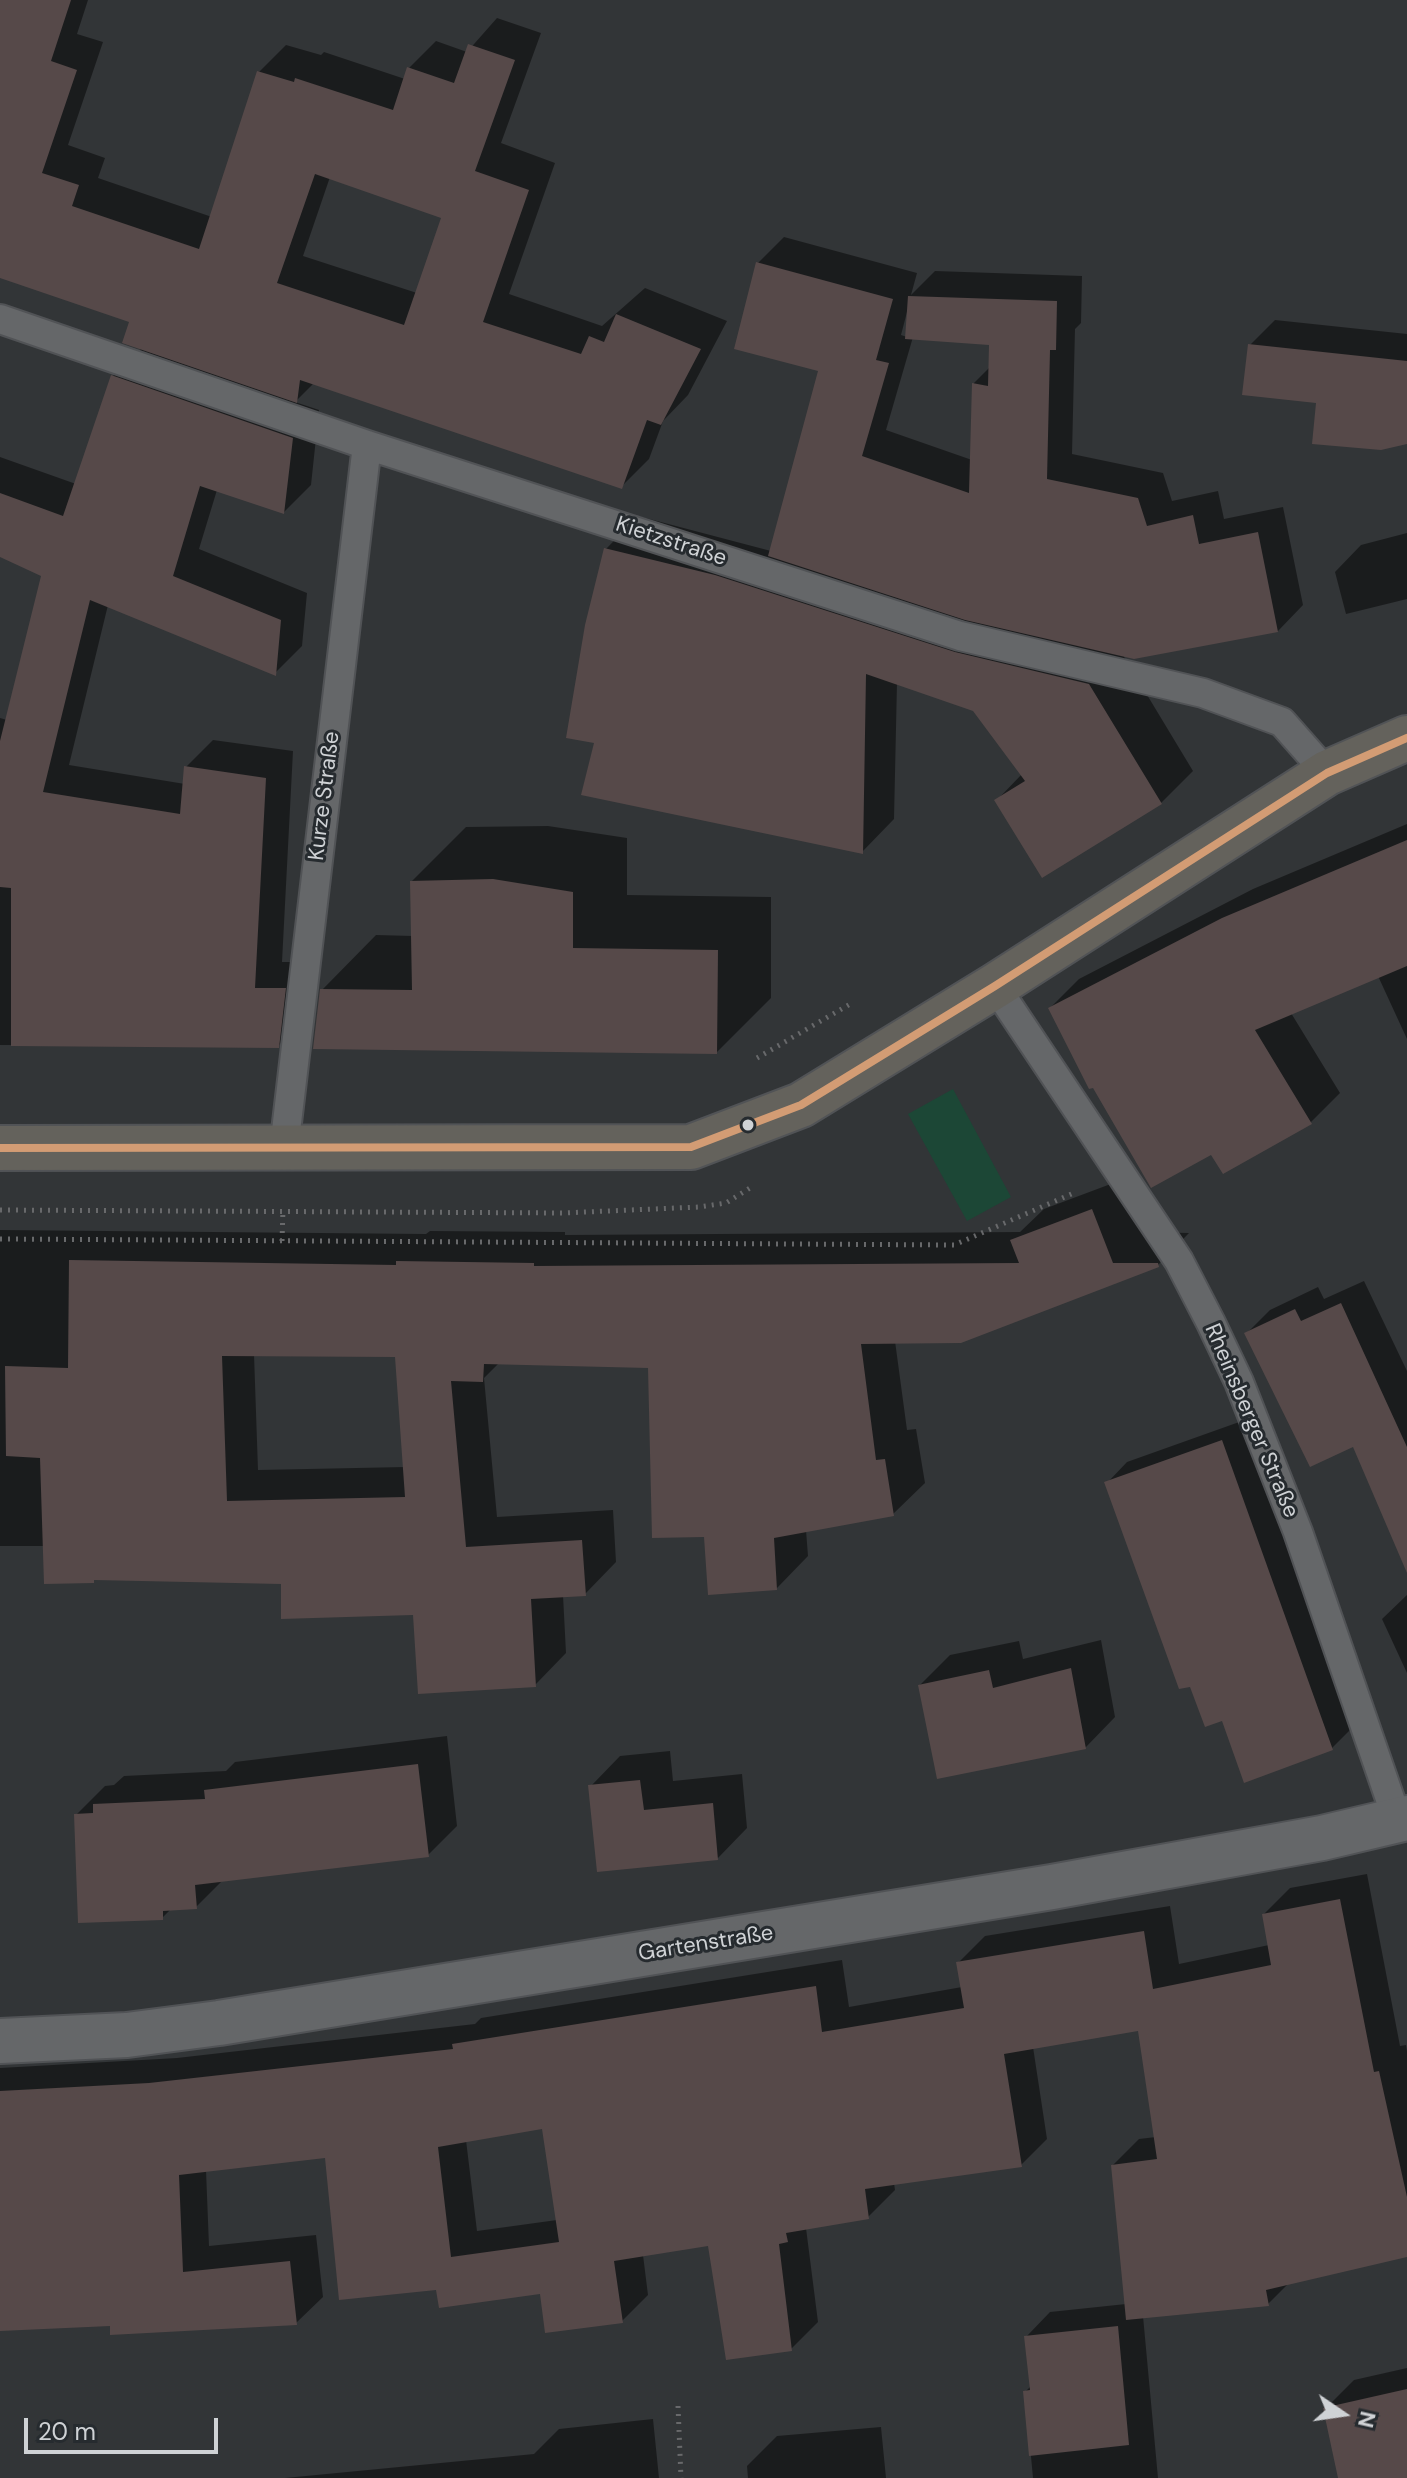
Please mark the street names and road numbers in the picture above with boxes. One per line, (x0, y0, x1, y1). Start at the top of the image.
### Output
street label: Kietzstraße (612, 512, 730, 572)
street label: Kurze Straße (304, 730, 346, 862)
street label: Rheinsberger Straße (1198, 1320, 1304, 1522)
street label: Gartenstraße (637, 1920, 775, 1968)

